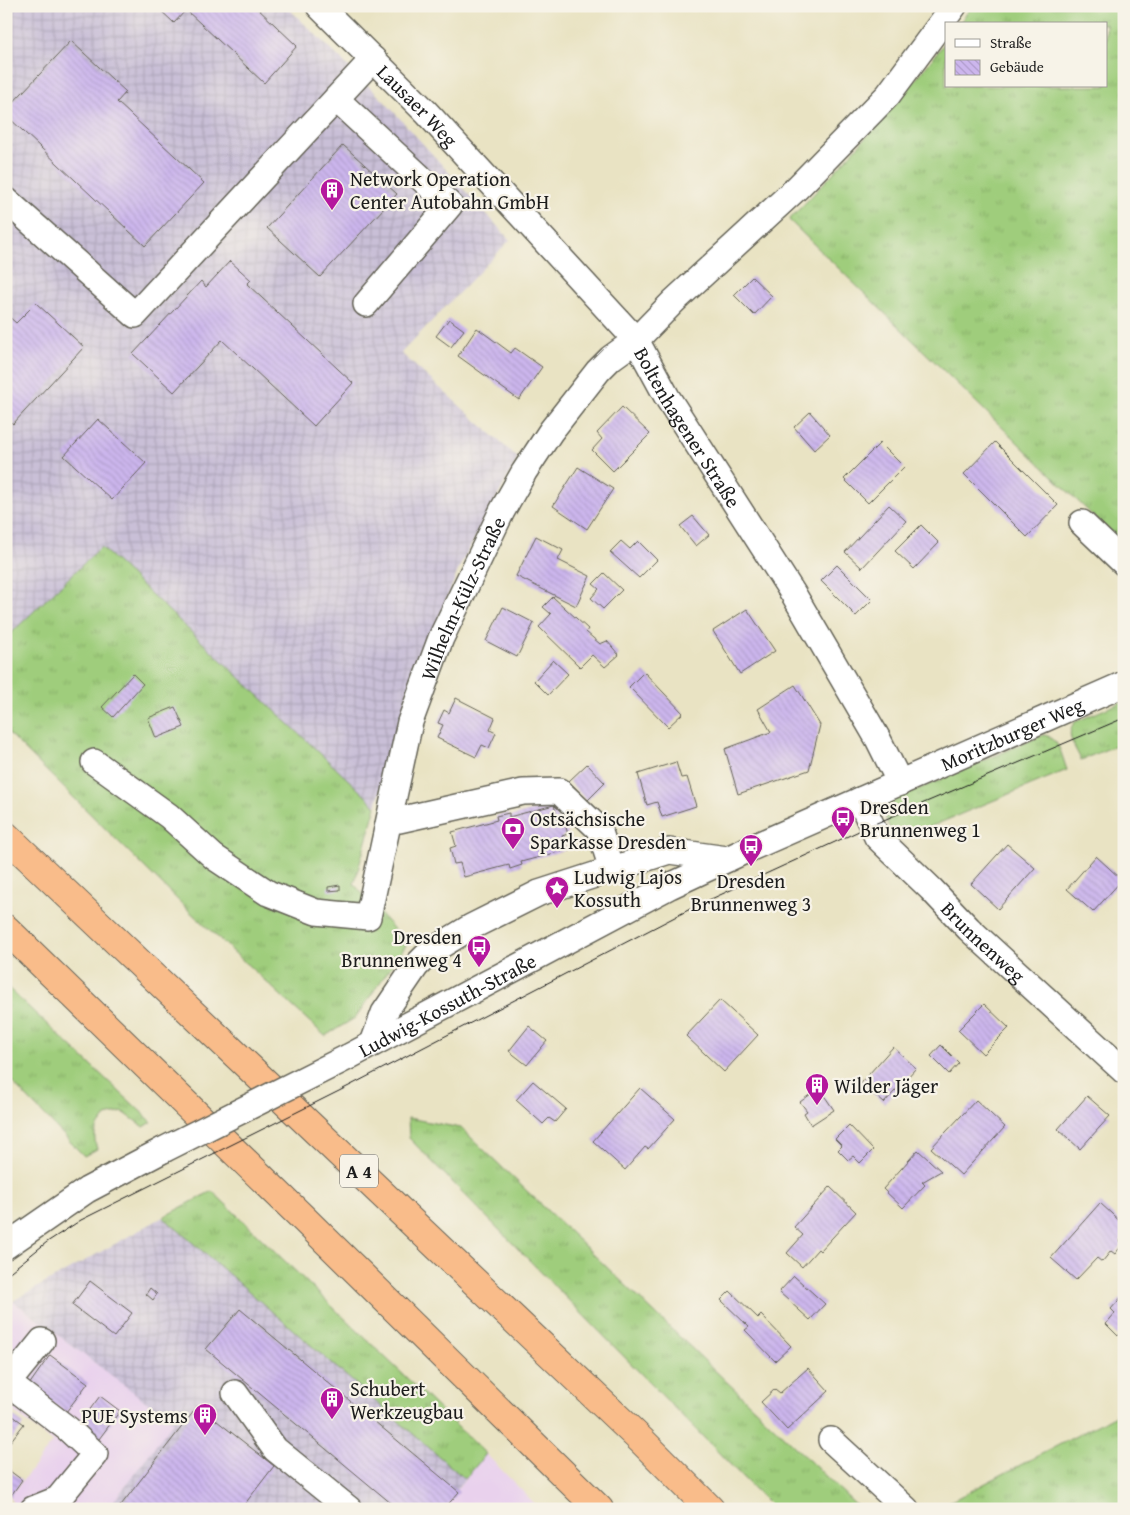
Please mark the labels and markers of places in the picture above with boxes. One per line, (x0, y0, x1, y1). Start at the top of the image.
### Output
place label: Network Operation Center Autobahn GmbH (350, 164, 549, 216)
building icon: Network Operation Center Autobahn GmbH (319, 177, 345, 211)
place label: Dresden Brunnenweg 1 (860, 792, 981, 844)
place label: Ostsächsische Sparkasse Dresden (530, 804, 686, 856)
bus stop icon: Dresden Brunnenweg 1 (830, 805, 856, 839)
bank icon: Ostsächsische Sparkasse Dresden (500, 816, 526, 850)
bus stop icon: Dresden Brunnenweg 3 (738, 833, 764, 867)
place label: Ludwig Lajos Kossuth (574, 862, 682, 914)
place label: Dresden Brunnenweg 3 (691, 866, 811, 918)
place icon: Ludwig Lajos Kossuth (544, 875, 570, 909)
place label: Dresden Brunnenweg 4 (341, 922, 462, 974)
bus stop icon: Dresden Brunnenweg 4 (466, 934, 492, 968)
place label: Wilder Jäger (834, 1071, 938, 1100)
building icon: Wilder Jäger (804, 1072, 830, 1106)
place label: Schubert Werkzeugbau (350, 1374, 464, 1426)
building icon: Schubert Werkzeugbau (319, 1386, 345, 1420)
place label: PUE Systems (81, 1401, 188, 1430)
building icon: PUE Systems (192, 1402, 218, 1436)

